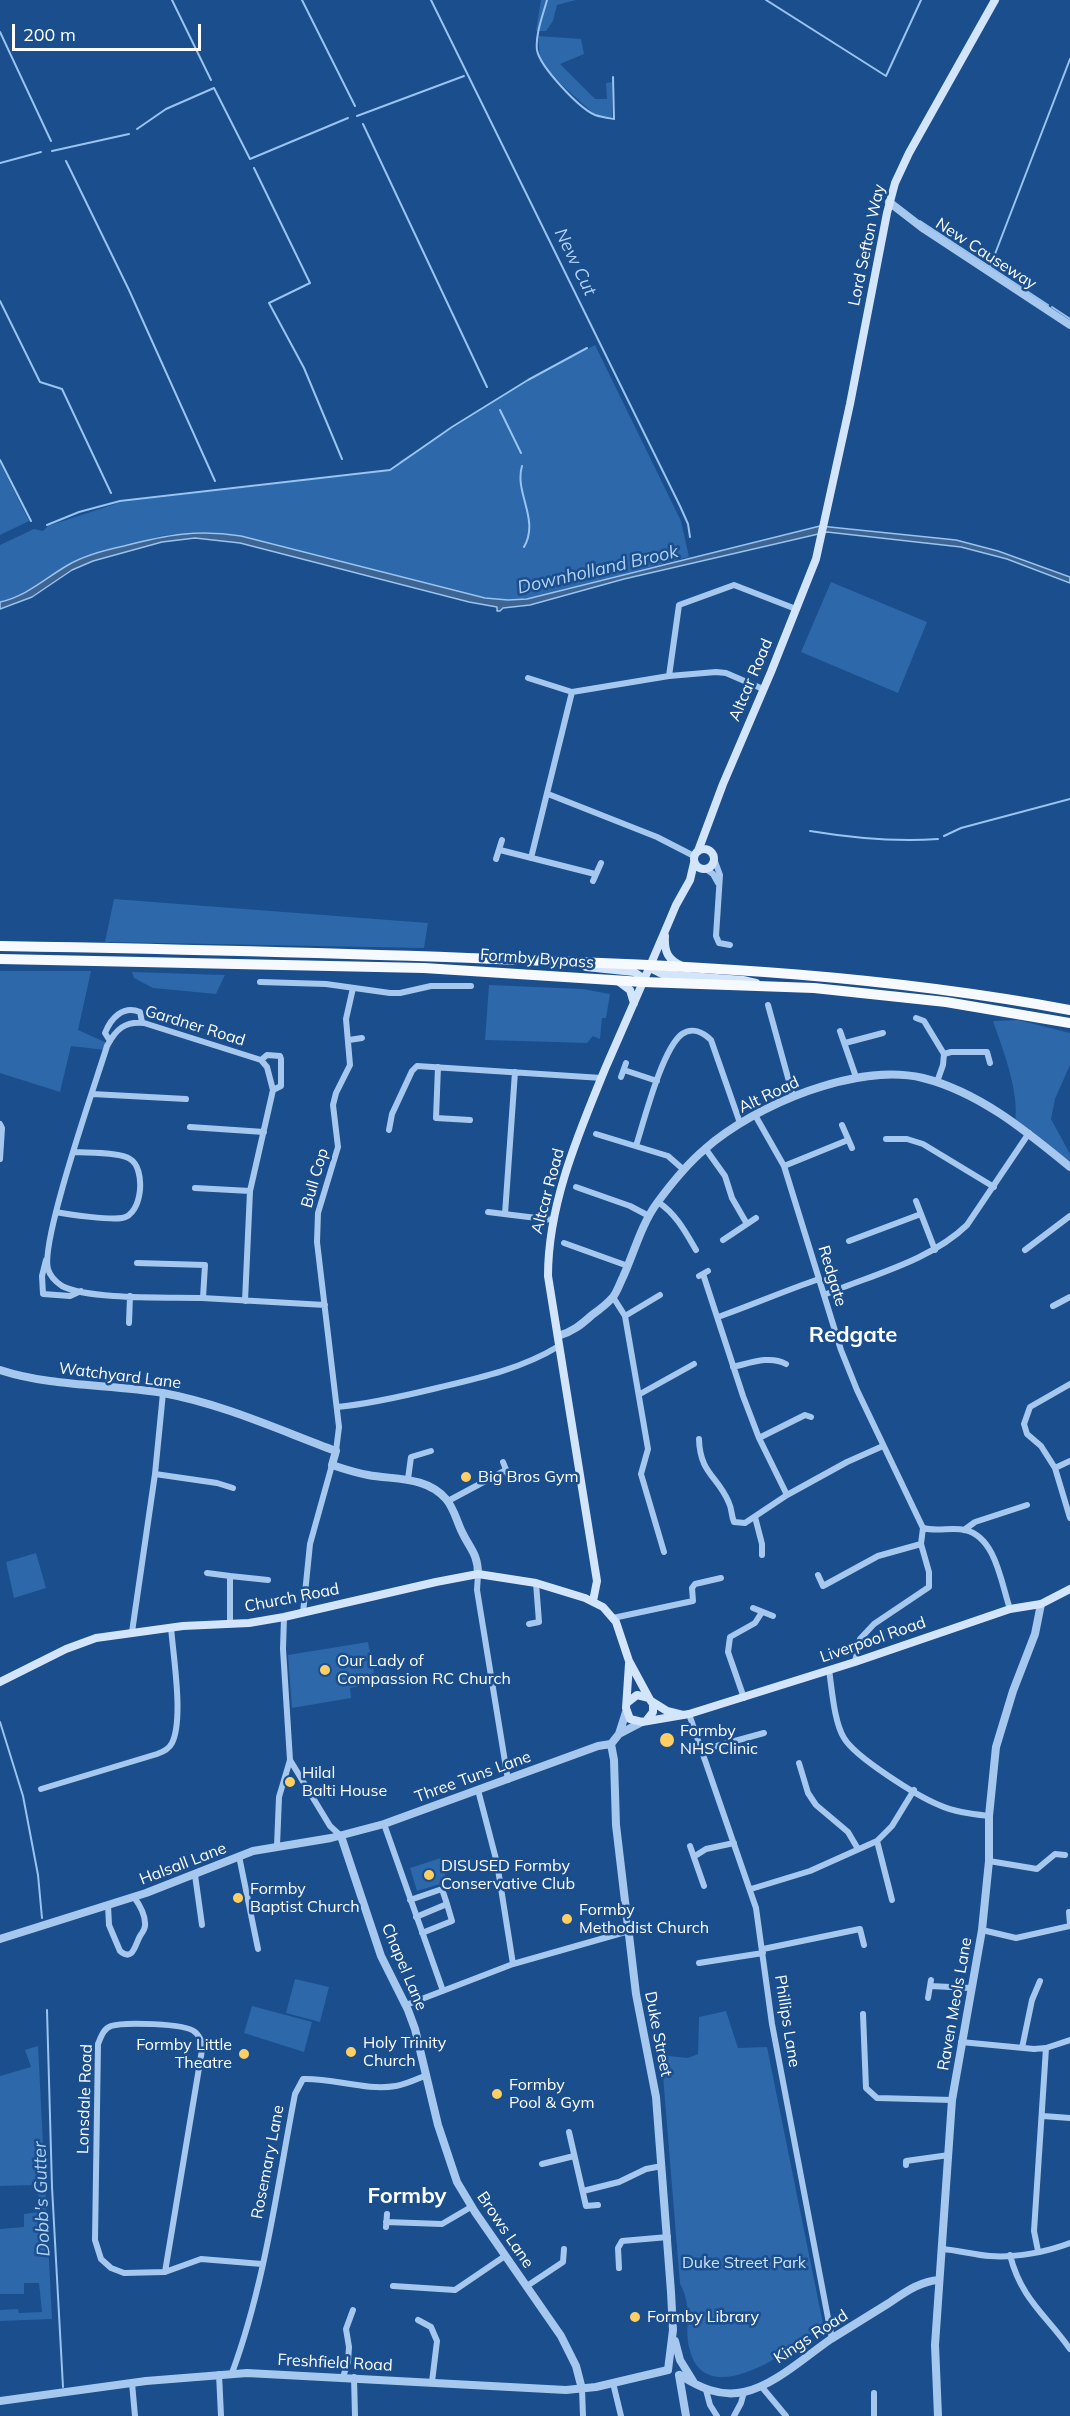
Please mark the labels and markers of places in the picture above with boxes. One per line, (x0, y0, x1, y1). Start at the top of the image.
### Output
place label: Big Bros Gym (478, 1467, 579, 1487)
marker: Big Bros Gym (459, 1470, 473, 1484)
place label: Our Lady of Compassion RC Church (337, 1651, 511, 1689)
marker: Our Lady of Compassion RC Church (318, 1663, 332, 1677)
place label: Formby NHS Clinic (680, 1721, 758, 1759)
marker: Formby NHS Clinic (658, 1731, 676, 1749)
place label: Hilal Balti House (302, 1763, 387, 1801)
marker: Hilal Balti House (283, 1775, 297, 1789)
place label: DISUSED Formby Conservative Club (441, 1856, 575, 1894)
marker: DISUSED Formby Conservative Club (422, 1868, 436, 1882)
place label: Formby Baptist Church (250, 1879, 360, 1917)
marker: Formby Baptist Church (231, 1891, 245, 1905)
place label: Formby Methodist Church (579, 1900, 709, 1938)
marker: Formby Methodist Church (560, 1912, 574, 1926)
place label: Holy Trinity Church (363, 2033, 446, 2071)
place label: Formby Little Theatre (136, 2035, 232, 2073)
marker: Holy Trinity Church (344, 2045, 358, 2059)
marker: Formby Little Theatre (237, 2047, 251, 2061)
place label: Formby Pool & Gym (509, 2075, 594, 2113)
marker: Formby Pool & Gym (490, 2087, 504, 2101)
place label: Formby Library (647, 2307, 759, 2327)
marker: Formby Library (628, 2310, 642, 2324)

